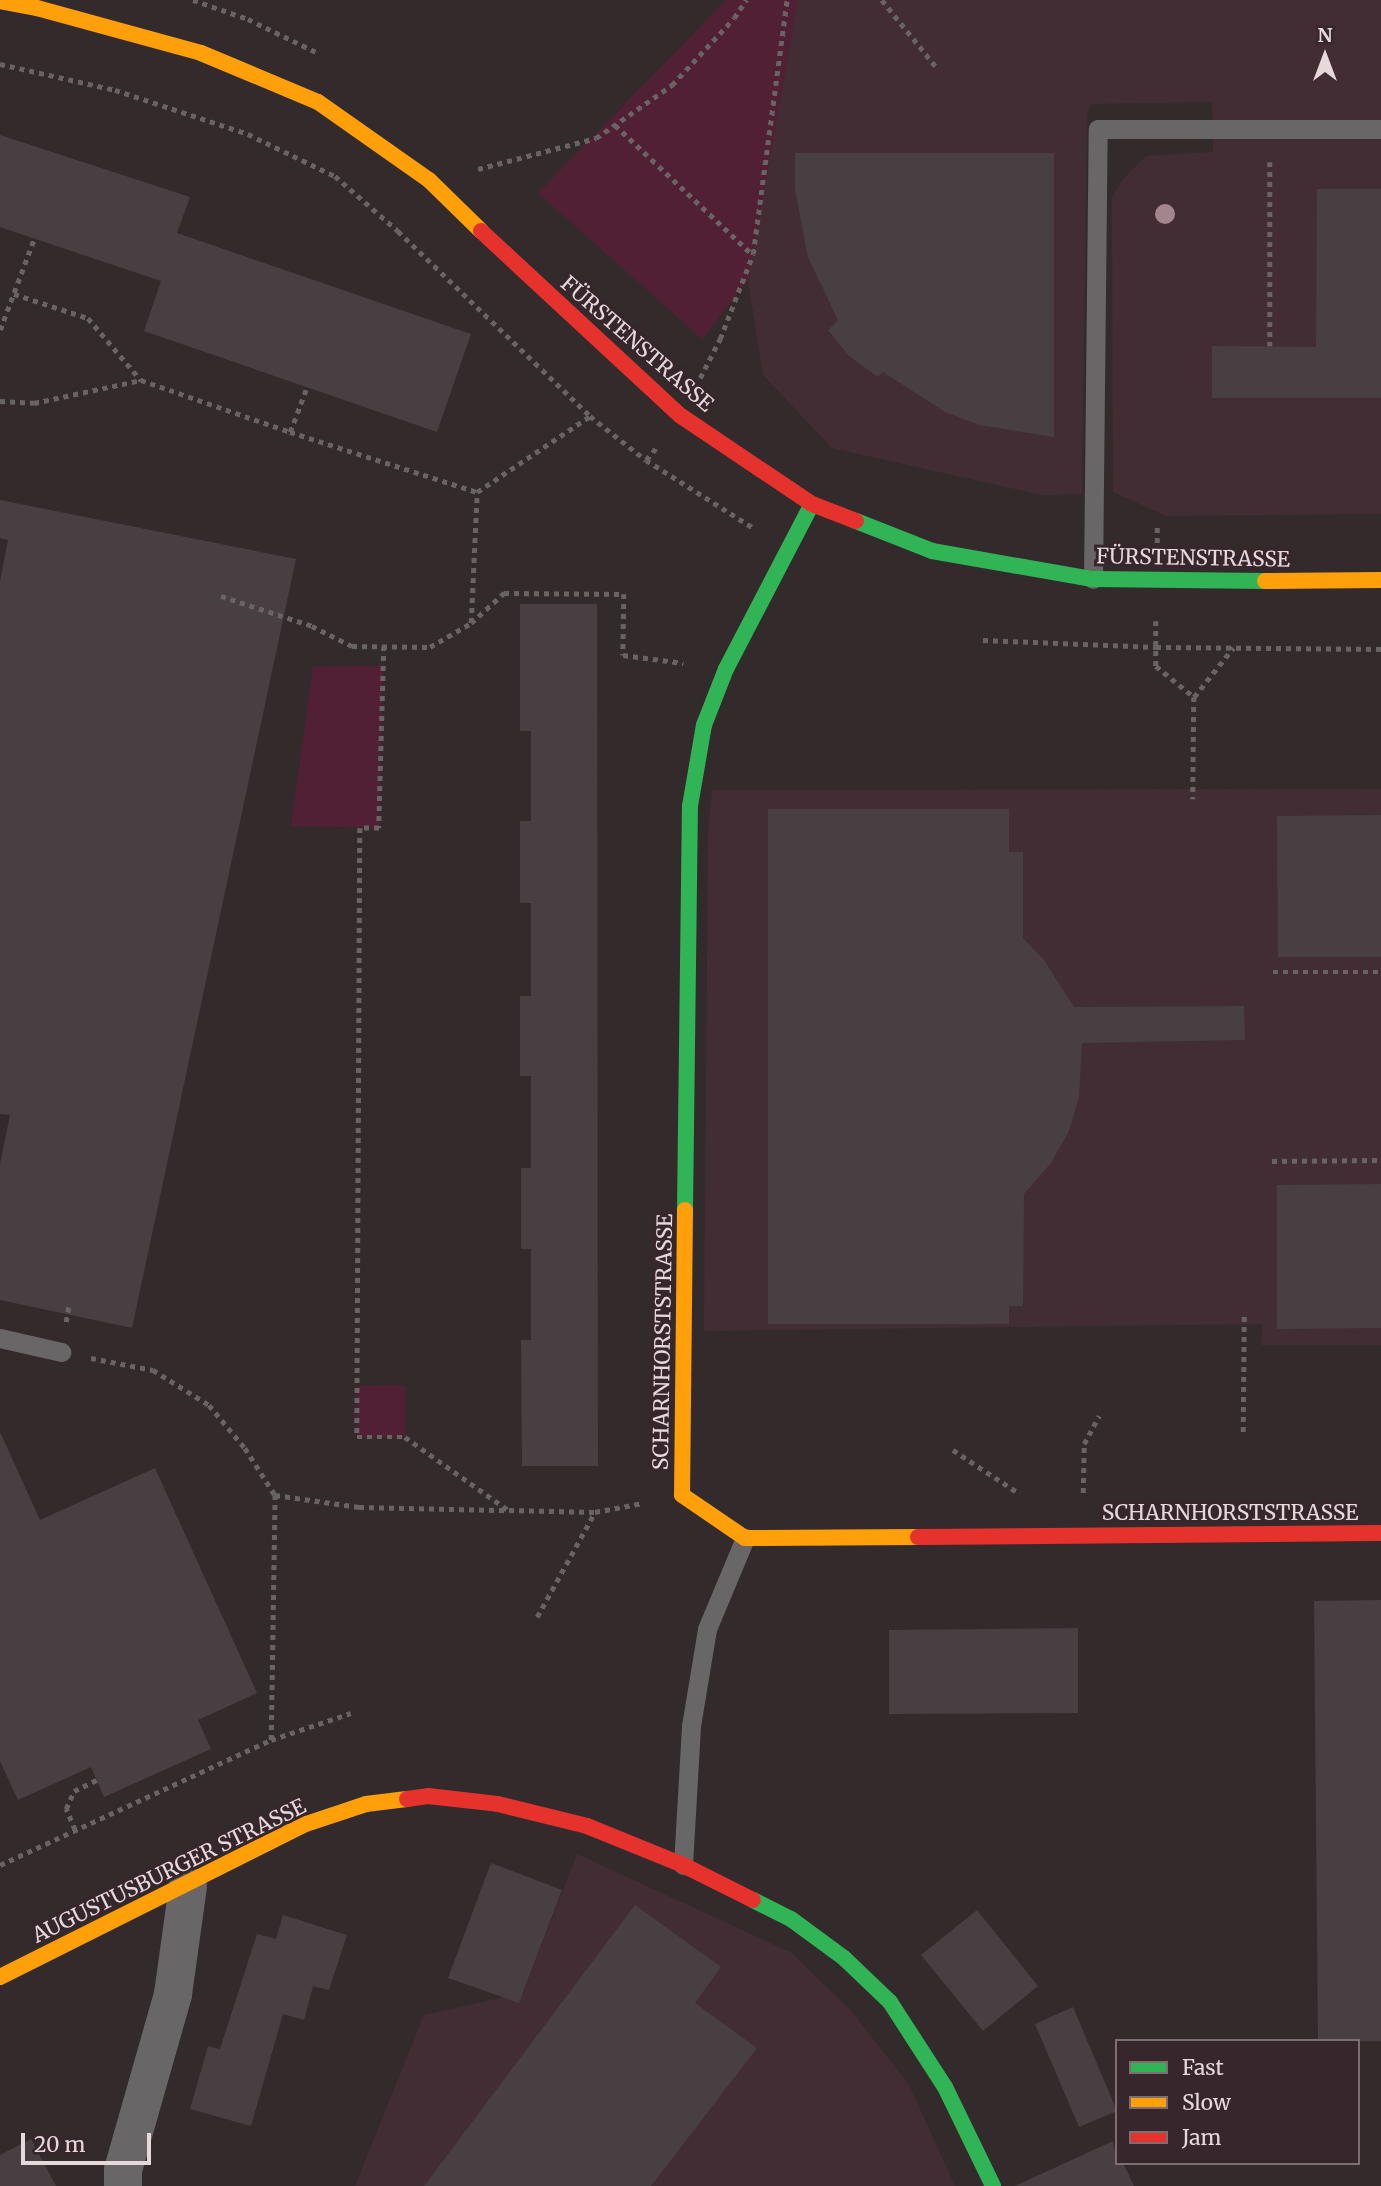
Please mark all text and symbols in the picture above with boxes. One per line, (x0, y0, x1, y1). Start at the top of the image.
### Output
north arrow (1290, 21, 1360, 91)
text: N (1317, 23, 1333, 47)
street label: FÜRSTENSTRASSE (556, 271, 718, 417)
street label: FÜRSTENSTRASSE (1096, 544, 1290, 572)
street label: SCHARNHORSTSTRASSE (648, 1214, 678, 1470)
street label: SCHARNHORSTSTRASSE (1102, 1500, 1358, 1526)
street label: AUGUSTUSBURGER STRASSE (28, 1794, 310, 1948)
legend (1115, 2039, 1360, 2165)
text: Fast (1182, 2054, 1224, 2081)
text: Slow (1182, 2089, 1231, 2116)
scale bar (24, 2120, 154, 2164)
text: Jam (1182, 2124, 1221, 2151)
text: 20 m (34, 2131, 85, 2158)

